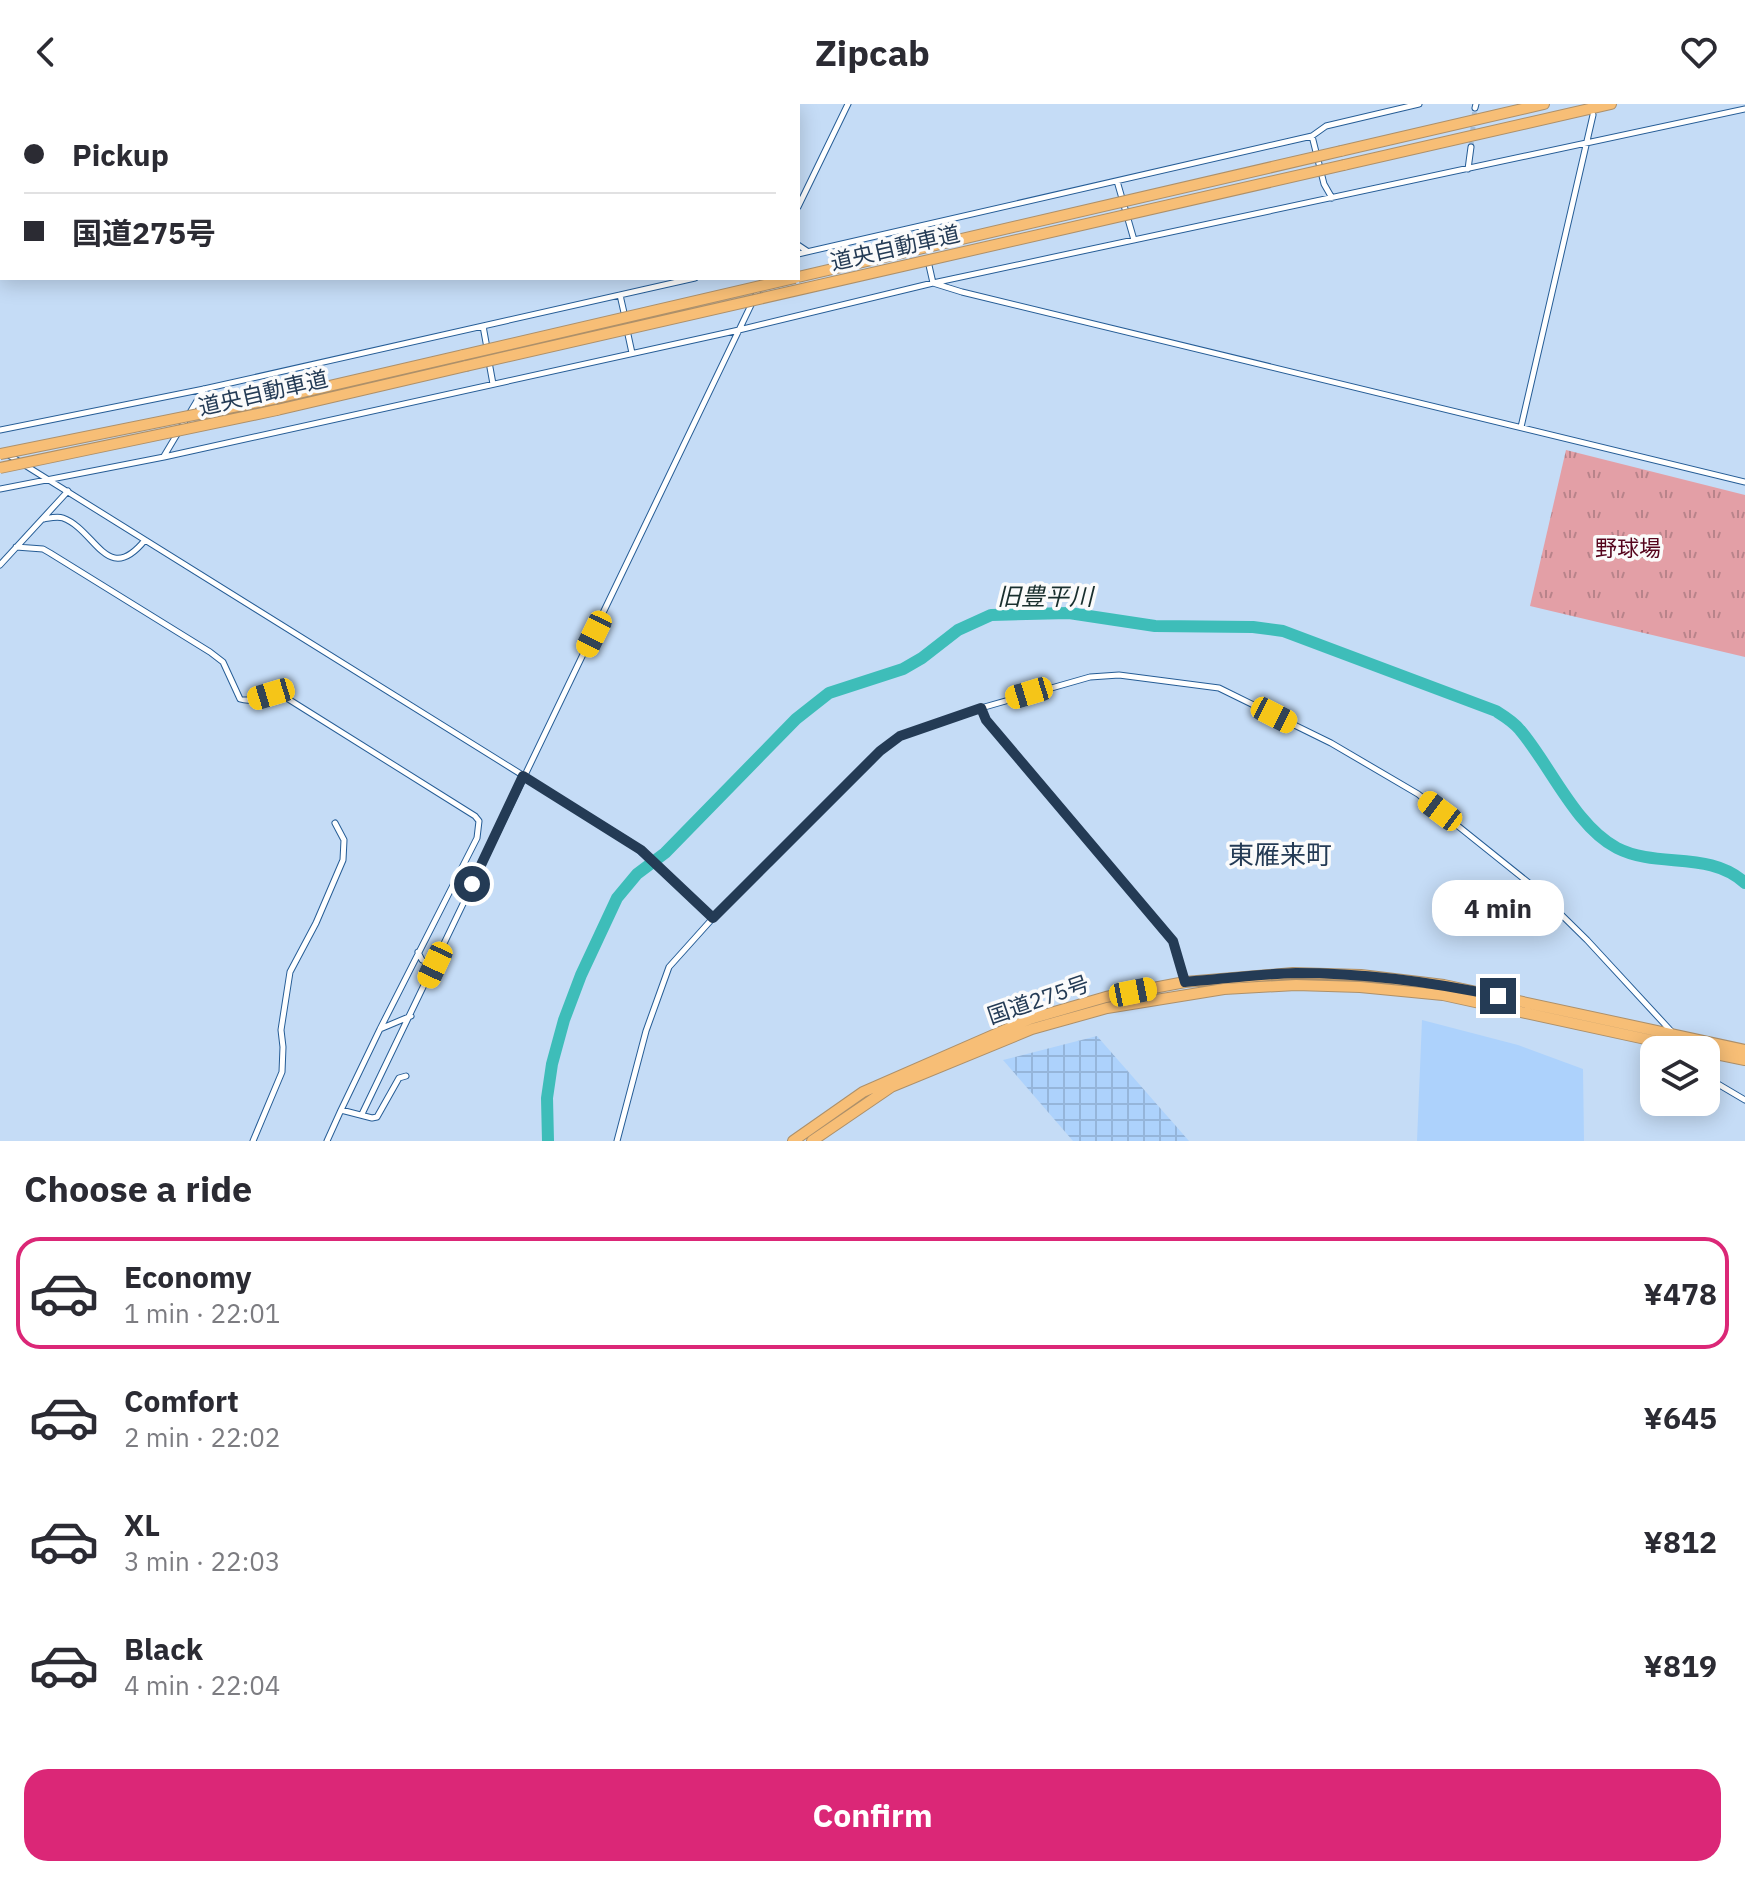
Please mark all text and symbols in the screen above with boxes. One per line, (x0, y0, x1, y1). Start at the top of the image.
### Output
text: Zipcab (815, 29, 930, 76)
icon: back (24, 30, 68, 74)
icon: heart (1677, 30, 1721, 74)
text: Pickup (72, 135, 169, 174)
text: 国道275号 (72, 213, 216, 252)
street label: 道央自動車道 (827, 218, 963, 276)
street label: 道央自動車道 (195, 363, 331, 421)
park label: 野球場 (1595, 533, 1661, 562)
water label: 旧豊平川 (997, 580, 1096, 612)
car (573, 607, 615, 661)
car (1003, 675, 1055, 711)
car (245, 676, 297, 712)
car (1247, 693, 1301, 737)
car (1414, 787, 1466, 835)
district label: 東雁来町 (1228, 837, 1332, 871)
route start (454, 866, 490, 902)
callout: 4 min (1432, 880, 1564, 936)
text: 4 min (1464, 891, 1532, 925)
car (414, 938, 456, 992)
street label: 国道275号 (983, 968, 1093, 1030)
car (1107, 976, 1159, 1008)
route end (1480, 978, 1516, 1014)
map controls (1640, 1036, 1720, 1116)
button: layers (1640, 1036, 1720, 1116)
text: Choose a ride (24, 1165, 252, 1212)
icon: car (28, 1257, 100, 1329)
text: Economy (124, 1257, 252, 1296)
text: ¥478 (1644, 1274, 1717, 1313)
text: 1 min · 22:01 (124, 1296, 280, 1330)
icon: car (28, 1381, 100, 1453)
text: Comfort (124, 1381, 239, 1420)
text: ¥645 (1644, 1398, 1717, 1437)
text: 2 min · 22:02 (124, 1420, 280, 1454)
icon: car (28, 1505, 100, 1577)
text: XL (124, 1505, 160, 1544)
text: ¥812 (1644, 1522, 1717, 1561)
text: 3 min · 22:03 (124, 1544, 280, 1578)
icon: car (28, 1629, 100, 1701)
text: Black (124, 1629, 203, 1668)
text: ¥819 (1644, 1646, 1717, 1685)
text: 4 min · 22:04 (124, 1668, 280, 1702)
button: Confirm (24, 1769, 1721, 1861)

